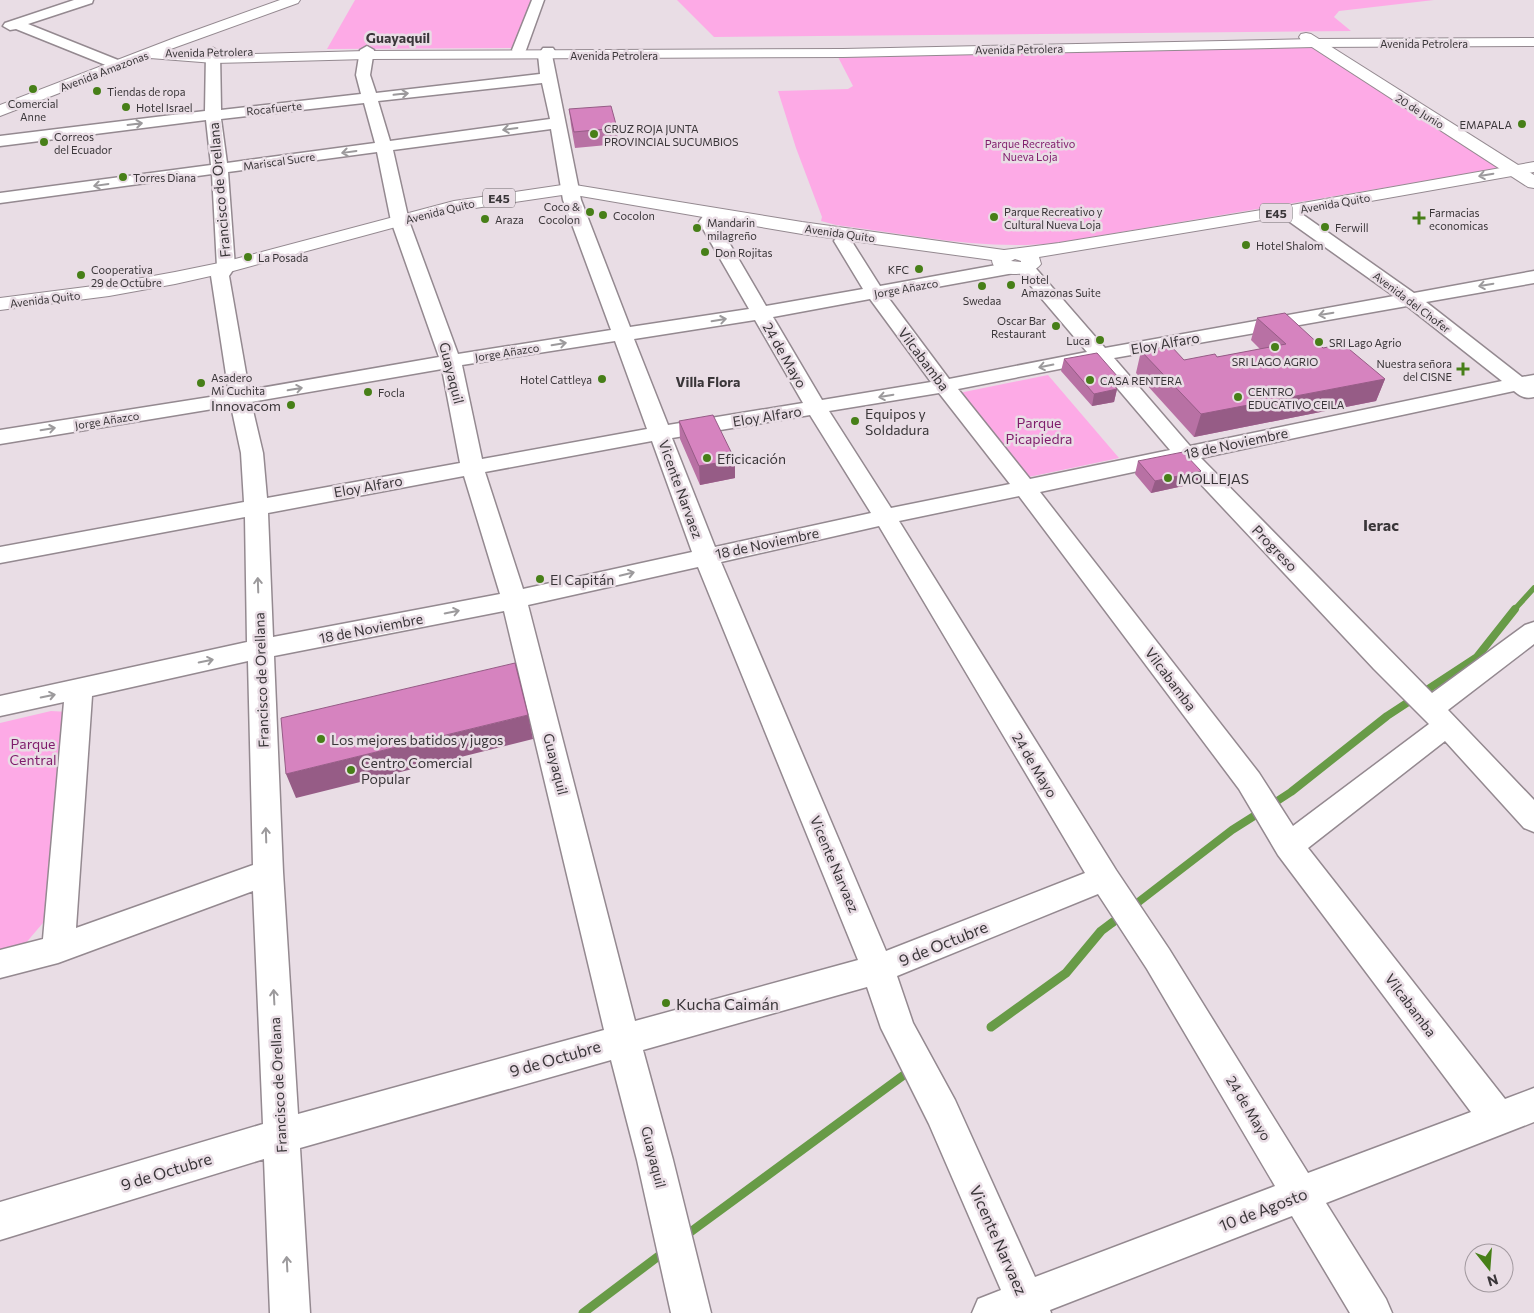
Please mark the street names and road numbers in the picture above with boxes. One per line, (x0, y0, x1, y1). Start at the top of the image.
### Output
street label: Avenida Petrolera (1380, 37, 1468, 50)
street label: Avenida Petrolera (975, 42, 1063, 56)
street label: Avenida Petrolera (165, 45, 253, 59)
street label: Avenida Amazonas (58, 48, 150, 94)
street label: Avenida Petrolera (570, 49, 658, 62)
street label: 20 de Junio (1393, 91, 1447, 132)
street label: Rocafuerte (246, 99, 303, 117)
street label: Francisco de Orellana (205, 122, 233, 258)
street label: Mariscal Sucre (242, 149, 316, 172)
road number: E45 (483, 188, 515, 208)
street label: Avenida Quito (1299, 190, 1371, 216)
street label: Avenida Quito (404, 196, 476, 226)
road number: E45 (1260, 204, 1292, 222)
street label: Avenida Quito (804, 222, 876, 244)
street label: Avenida del Chofer (1371, 269, 1454, 336)
street label: Jorge Añazco (873, 276, 940, 301)
street label: Avenida Quito (9, 288, 81, 310)
street label: 24 de Mayo (760, 319, 810, 391)
street label: Vilcabamba (895, 324, 953, 394)
street label: Eloy Alfaro (1129, 329, 1201, 357)
street label: Guayaquil (436, 340, 468, 406)
street label: Jorge Añazco (474, 340, 541, 364)
street label: Eloy Alfaro (731, 402, 803, 430)
street label: Jorge Añazco (74, 408, 141, 432)
street label: 18 de Noviembre (1183, 424, 1289, 462)
street label: Vicente Narvaez (655, 438, 707, 541)
street label: Eloy Alfaro (332, 472, 404, 500)
street label: Progreso (1249, 521, 1301, 575)
street label: 18 de Noviembre (714, 524, 820, 562)
street label: 18 de Noviembre (318, 610, 424, 646)
street label: Francisco de Orellana (250, 612, 272, 748)
street label: Vilcabamba (1142, 644, 1200, 714)
street label: 24 de Mayo (1009, 730, 1061, 800)
street label: Guayaquil (540, 731, 572, 797)
street label: Vicente Narvaez (807, 813, 863, 915)
street label: 9 de Octubre (896, 917, 990, 969)
street label: Vilcabamba (1382, 970, 1440, 1040)
street label: Francisco de Orellana (266, 1017, 290, 1153)
street label: 9 de Octubre (507, 1036, 603, 1080)
street label: 24 de Mayo (1223, 1073, 1275, 1143)
street label: Guayaquil (638, 1124, 670, 1190)
street label: 9 de Octubre (118, 1148, 214, 1194)
street label: Vicente Narvaez (966, 1182, 1032, 1298)
street label: 10 de Agosto (1216, 1183, 1310, 1235)

